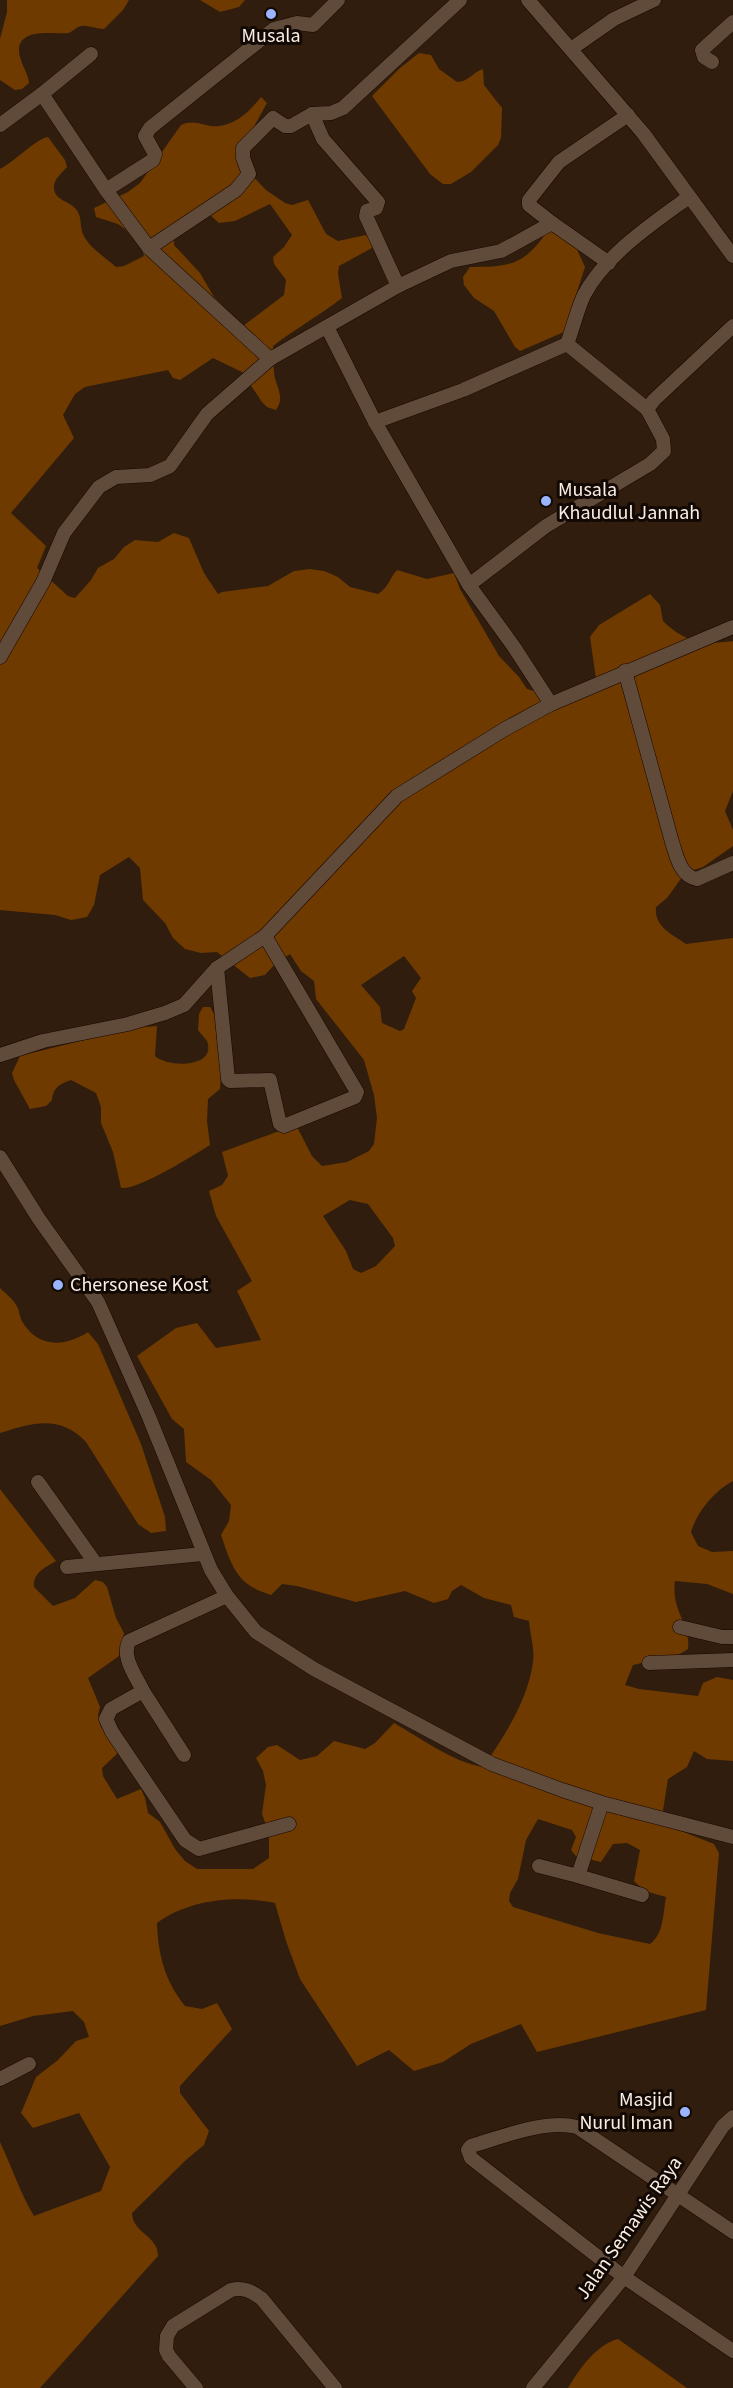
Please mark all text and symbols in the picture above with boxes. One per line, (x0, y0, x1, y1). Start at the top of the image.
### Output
marker: Musala (264, 7, 278, 21)
place label: Musala (241, 22, 301, 50)
place label: Musala Khaudlul Jannah (558, 476, 700, 527)
marker: Musala Khaudlul Jannah (539, 494, 553, 508)
place label: Chersonese Kost (70, 1271, 209, 1299)
marker: Chersonese Kost (51, 1278, 65, 1292)
place label: Masjid Nurul Iman (579, 2086, 673, 2137)
marker: Masjid Nurul Iman (678, 2105, 692, 2119)
street label: Jalan Semawis Raya (569, 2151, 689, 2305)

